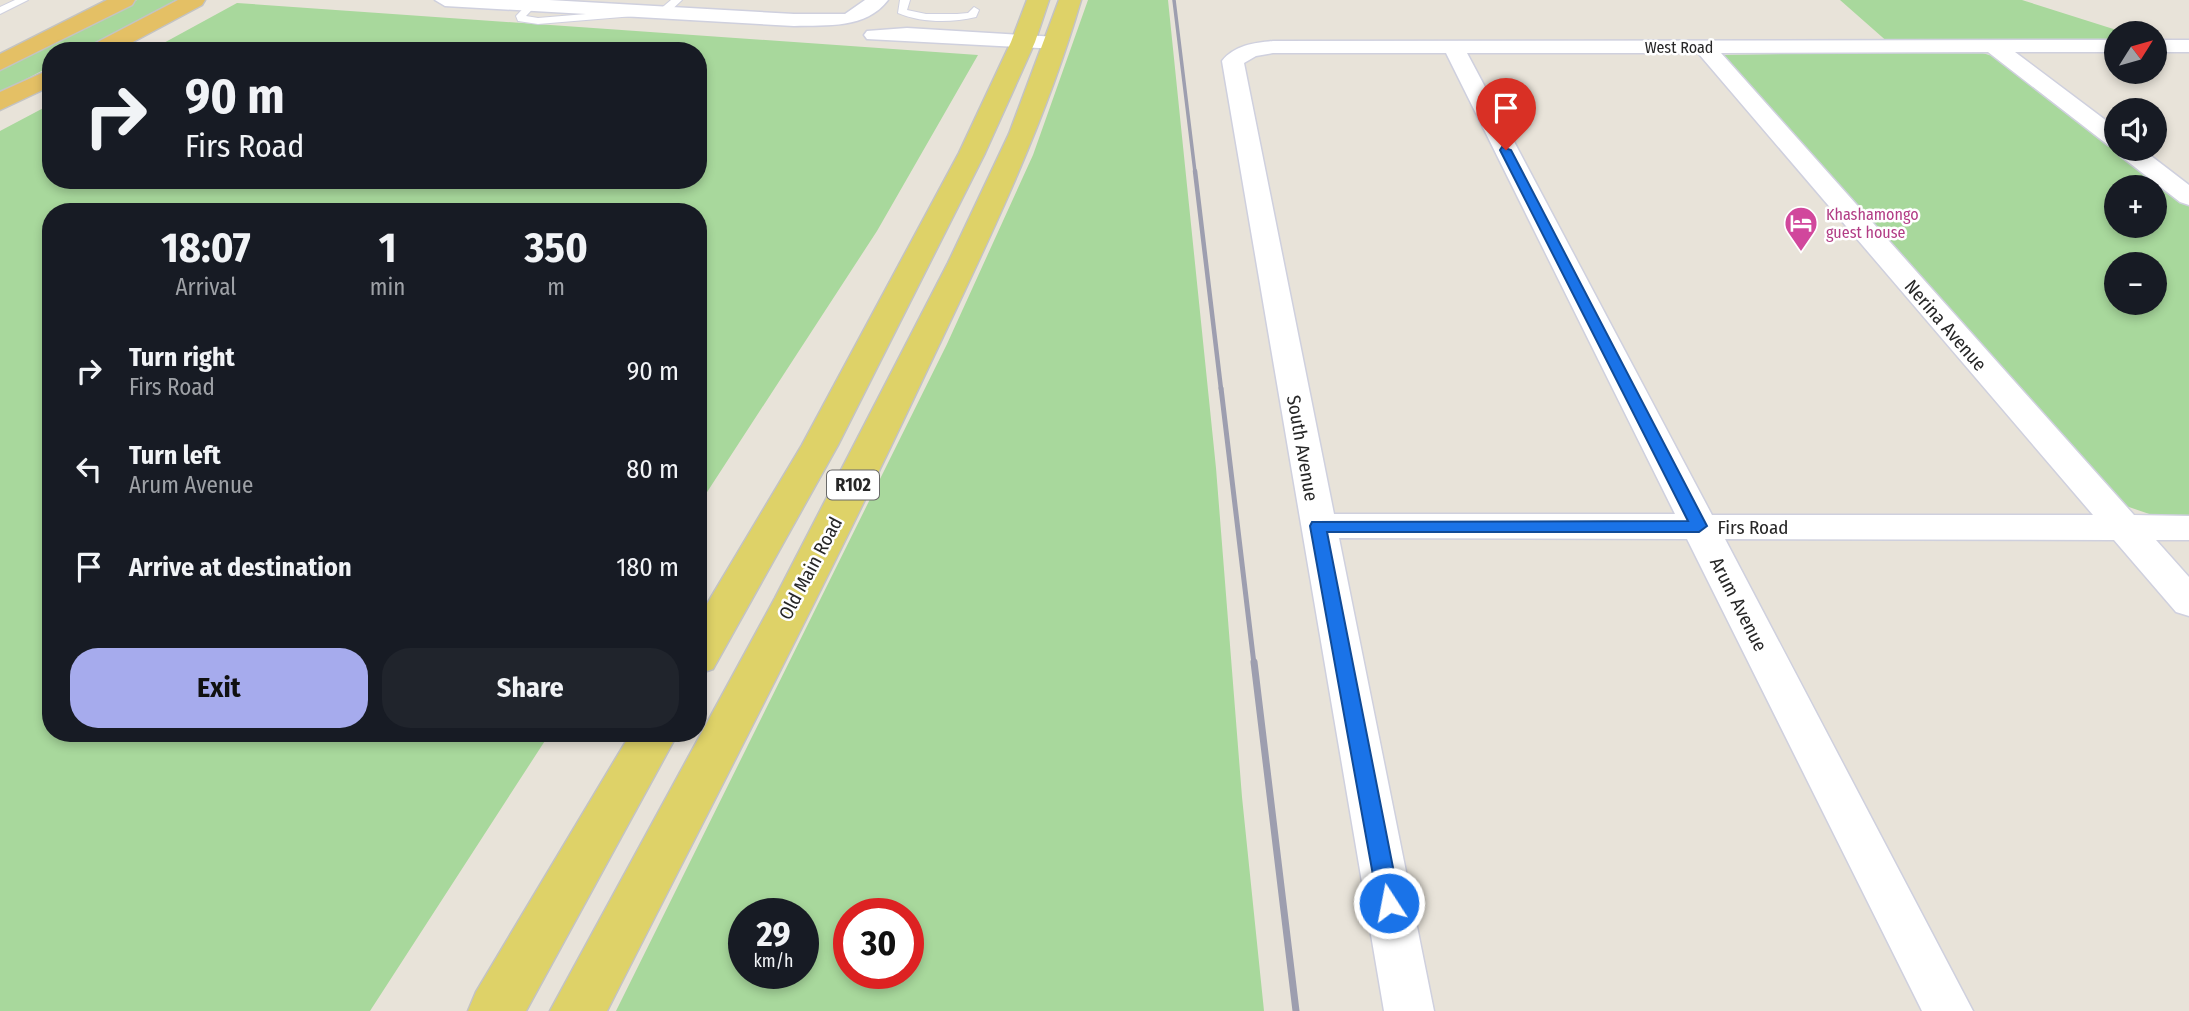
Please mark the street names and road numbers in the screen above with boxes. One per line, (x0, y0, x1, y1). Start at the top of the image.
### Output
street label: West Road (1645, 38, 1713, 57)
street label: Nerina Avenue (1900, 275, 1991, 376)
street label: South Avenue (1282, 393, 1323, 503)
road number: R102 (827, 471, 879, 500)
street label: Old Main Road (774, 513, 847, 624)
street label: Firs Road (1718, 516, 1788, 539)
street label: Arum Avenue (1705, 553, 1772, 655)

